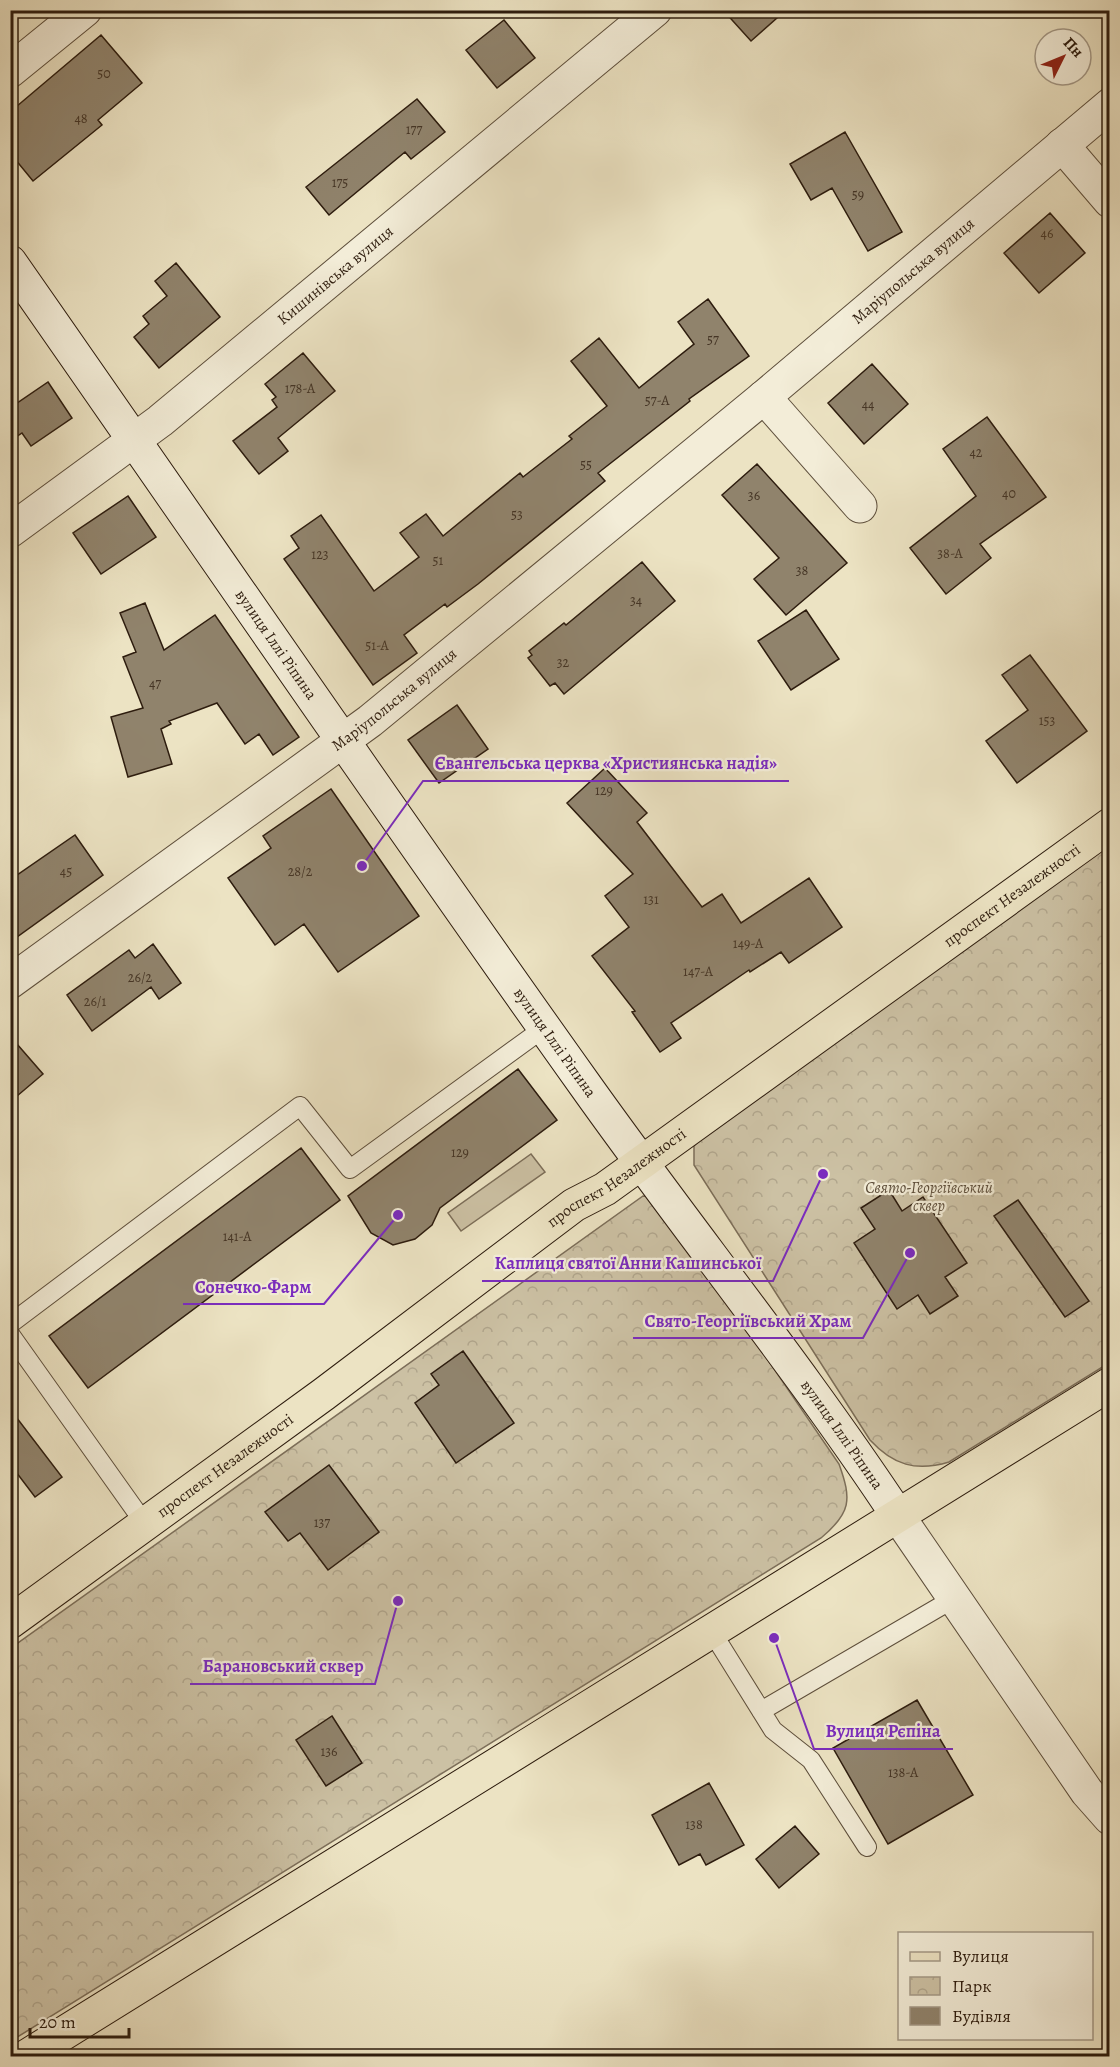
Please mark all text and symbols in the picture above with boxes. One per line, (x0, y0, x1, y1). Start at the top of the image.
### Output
north arrow (1033, 27, 1093, 87)
text: Пн (1058, 32, 1088, 63)
house number: 50 (97, 64, 111, 83)
house number: 48 (74, 109, 88, 128)
house number: 177 (406, 120, 422, 139)
house number: 175 (332, 173, 348, 192)
house number: 59 (852, 185, 864, 204)
street label: Маріупольська вулиця (847, 213, 980, 329)
street label: Кишинівська вулиця (273, 220, 398, 330)
house number: 46 (1041, 224, 1053, 243)
house number: 57 (707, 330, 719, 349)
house number: 178-А (285, 379, 316, 398)
house number: 57-А (645, 391, 670, 410)
house number: 44 (862, 395, 874, 414)
house number: 42 (970, 443, 983, 462)
house number: 55 (580, 455, 592, 474)
house number: 40 (1002, 484, 1016, 503)
house number: 36 (748, 486, 760, 505)
house number: 53 (511, 505, 523, 524)
house number: 38-А (937, 544, 964, 563)
house number: 123 (311, 545, 329, 564)
house number: 51 (433, 551, 444, 570)
house number: 38 (796, 561, 809, 580)
street label: вулиця Іллі Ріпина (230, 585, 322, 705)
house number: 34 (630, 591, 642, 610)
house number: 51-А (365, 636, 390, 655)
street label: Маріупольська вулиця (327, 643, 462, 756)
house number: 32 (557, 653, 570, 672)
house number: 47 (149, 674, 161, 693)
house number: 153 (1039, 711, 1055, 730)
callout: Євангельська церква «Християнська надія» (423, 745, 789, 781)
text: Євангельська церква «Християнська надія» (435, 751, 777, 775)
house number: 129 (595, 781, 613, 800)
street label: проспект Незалежності (939, 839, 1085, 952)
house number: 45 (60, 862, 72, 881)
house number: 28/2 (288, 862, 313, 881)
house number: 131 (643, 890, 659, 909)
house number: 149-А (733, 934, 764, 953)
house number: 147-А (683, 962, 714, 981)
house number: 26/2 (128, 968, 153, 987)
street label: вулиця Іллі Ріпина (508, 983, 602, 1102)
house number: 26/1 (84, 992, 106, 1011)
street label: проспект Незалежності (542, 1123, 691, 1233)
house number: 129 (451, 1143, 469, 1162)
park label: Свято-Георгіївський сквер (865, 1177, 993, 1217)
house number: 141-А (223, 1227, 252, 1246)
callout: Каплиця cвятої Анни Кашинської (482, 1245, 773, 1281)
text: Каплиця cвятої Анни Кашинської (495, 1251, 762, 1275)
callout: Сонечко-Фарм (183, 1268, 324, 1304)
text: Сонечко-Фарм (195, 1275, 311, 1299)
callout: Свято-Георгіївський Храм (633, 1302, 863, 1338)
text: Свято-Георгіївський Храм (645, 1309, 851, 1333)
street label: вулиця Іллі Ріпина (795, 1375, 889, 1495)
street label: проспект Незалежності (152, 1409, 298, 1523)
house number: 137 (314, 1513, 330, 1532)
callout: Барановський сквер (190, 1648, 375, 1684)
text: Барановський сквер (202, 1654, 364, 1678)
callout: Вулиця Рєпіна (814, 1713, 953, 1749)
text: Вулиця Рєпіна (825, 1719, 941, 1743)
house number: 136 (320, 1742, 338, 1761)
house number: 138-А (888, 1763, 919, 1782)
house number: 138 (685, 1815, 703, 1834)
legend (898, 1932, 1093, 2040)
text: Вулиця (952, 1944, 1009, 1968)
text: Парк (952, 1974, 992, 1998)
scale bar (30, 2001, 129, 2039)
text: Будівля (952, 2004, 1011, 2028)
text: 20 m (39, 2010, 76, 2034)

